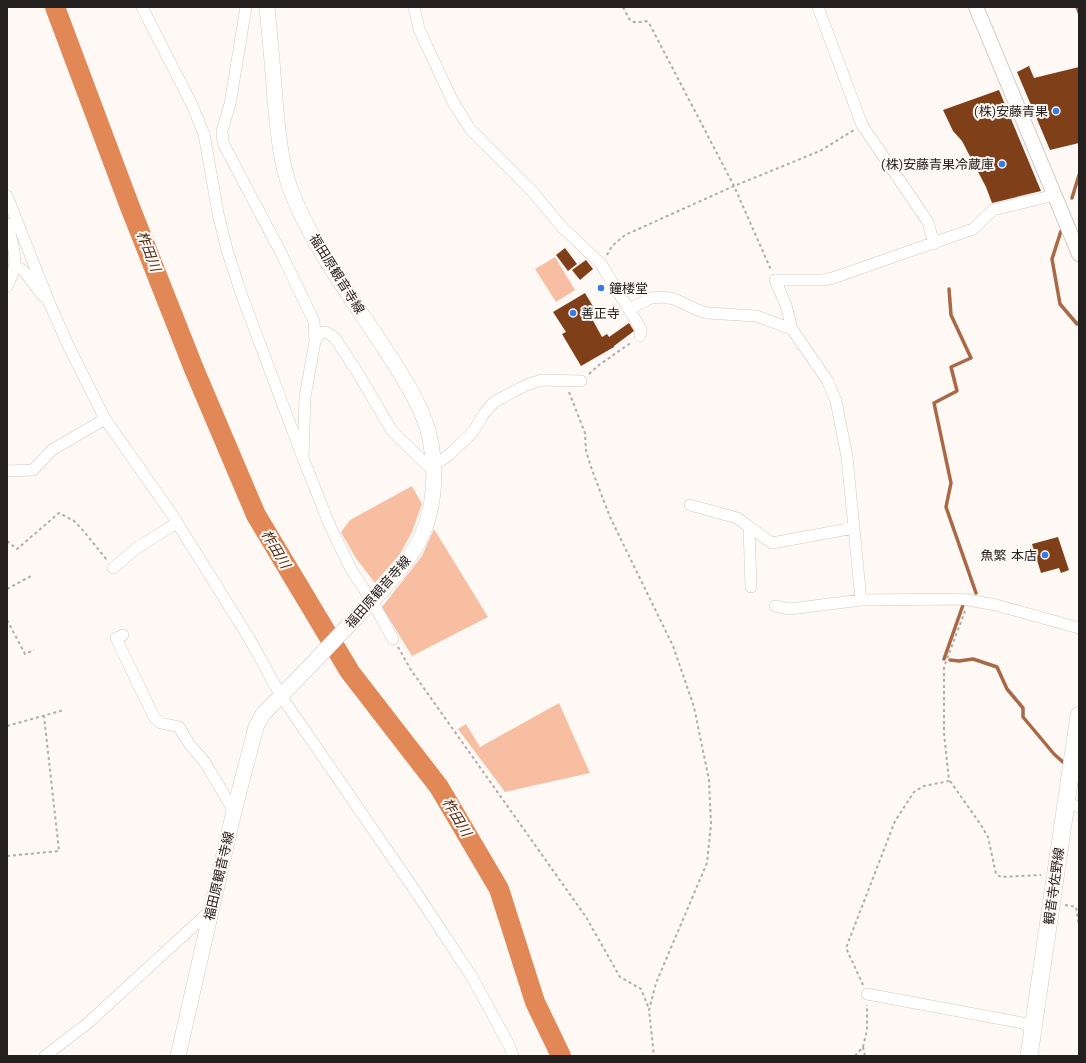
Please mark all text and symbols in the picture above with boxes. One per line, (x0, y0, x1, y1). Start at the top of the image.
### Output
place label: (株)安藤青果 (974, 104, 1048, 119)
marker: (株)安藤青果 (1051, 106, 1061, 116)
place label: (株)安藤青果冷蔵庫 (881, 157, 994, 172)
marker: (株)安藤青果冷蔵庫 (997, 159, 1007, 169)
water label: 柞田川 (134, 229, 165, 275)
street label: 福田原観音寺線 (307, 231, 367, 317)
place label: 鐘楼堂 (609, 281, 648, 296)
marker: 鐘楼堂 (596, 283, 606, 293)
place label: 善正寺 (581, 306, 620, 321)
marker: 善正寺 (568, 308, 578, 318)
water label: 柞田川 (258, 527, 295, 573)
place label: 魚繁 本店 (981, 548, 1037, 563)
marker: 魚繁 本店 (1040, 550, 1050, 560)
street label: 福田原観音寺線 (342, 553, 414, 631)
water label: 柞田川 (439, 795, 476, 841)
street label: 福田原観音寺線 (201, 830, 237, 922)
street label: 観音寺佐野線 (1041, 846, 1067, 926)

